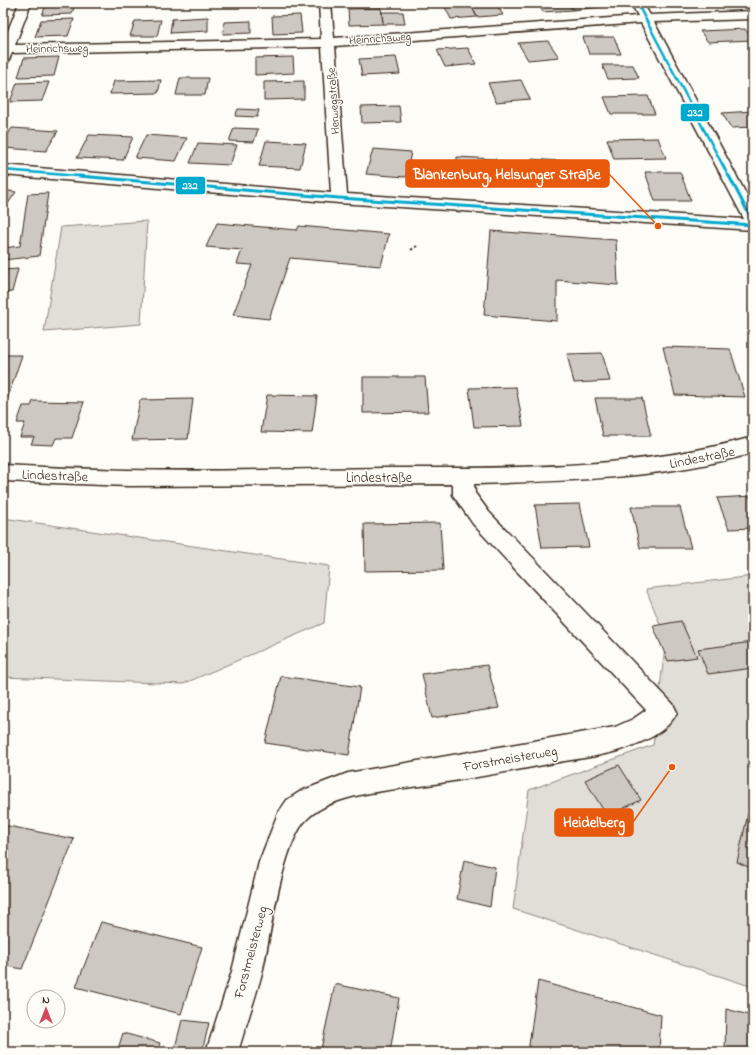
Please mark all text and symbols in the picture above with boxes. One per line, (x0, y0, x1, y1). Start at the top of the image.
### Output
street label: Heinrichsweg (348, 28, 412, 51)
street label: Heinrichsweg (26, 39, 88, 60)
street label: Herwegstraße (323, 66, 346, 135)
line badge: 232 (680, 103, 710, 122)
text: 232 (686, 105, 703, 121)
callout: Blankenburg, Helsunger Straße (406, 160, 609, 187)
text: Blankenburg, Helsunger Straße (412, 164, 602, 188)
line badge: 232 (175, 176, 206, 195)
text: 232 (181, 178, 198, 194)
street label: Lindestraße (668, 442, 737, 475)
street label: Lindestraße (22, 465, 89, 488)
street label: Lindestraße (346, 468, 413, 489)
street label: Forstmeisterweg (461, 741, 559, 779)
callout: Heidelberg (555, 809, 633, 836)
text: Heidelberg (563, 812, 625, 836)
street label: Forstmeisterweg (229, 904, 275, 1002)
north arrow (26, 989, 66, 1029)
text: N (42, 992, 50, 1008)

